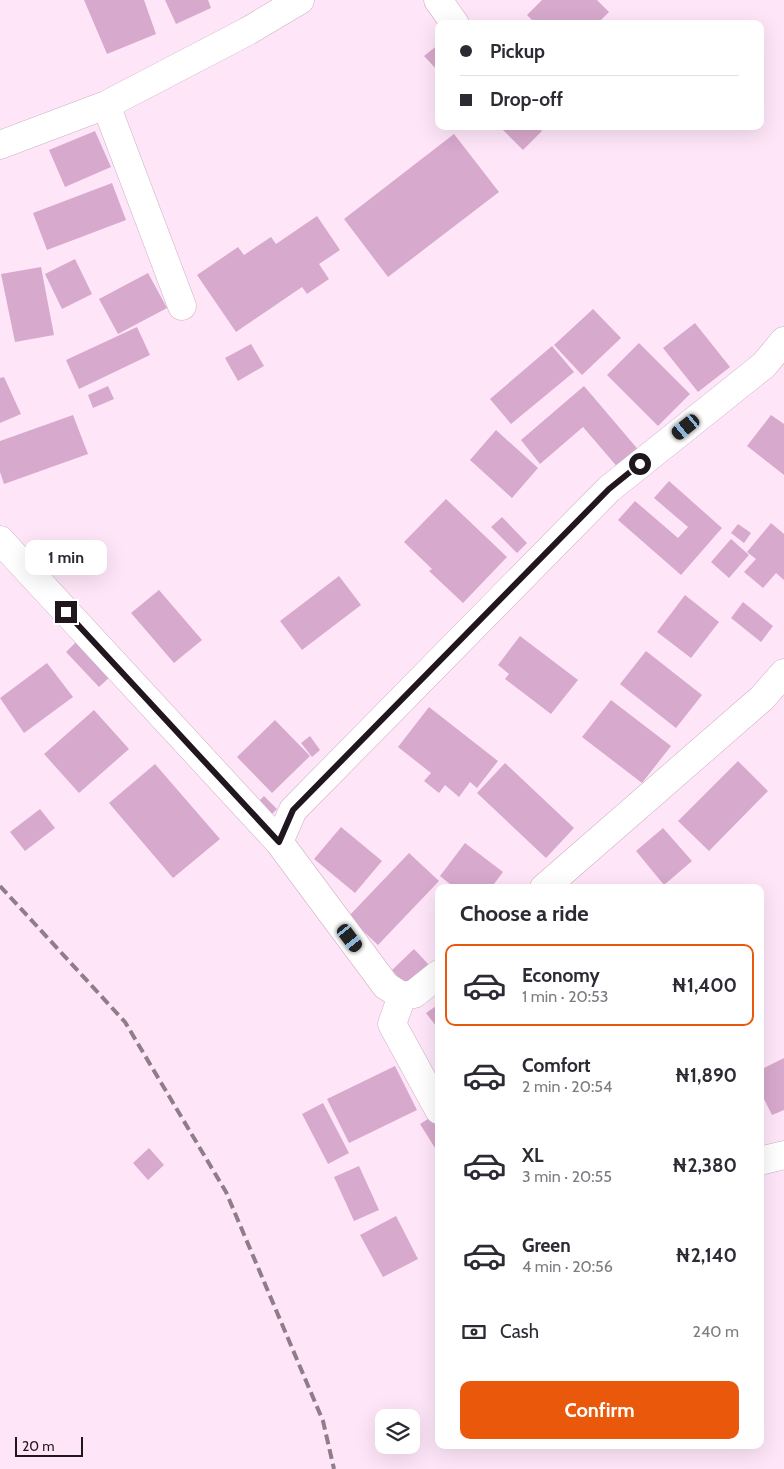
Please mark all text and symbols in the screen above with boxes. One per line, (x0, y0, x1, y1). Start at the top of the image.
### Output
text: Pickup (490, 40, 545, 63)
text: Drop-off (490, 88, 563, 111)
car (669, 412, 702, 442)
route start (629, 453, 651, 475)
callout: 1 min (25, 540, 107, 574)
text: 1 min (48, 548, 84, 567)
route end (55, 601, 77, 623)
text: Choose a ride (460, 900, 589, 927)
car (334, 922, 365, 954)
icon: car (462, 963, 507, 1008)
text: Economy (522, 964, 600, 987)
text: ₦1,400 (672, 974, 737, 997)
text: 1 min · 20:53 (522, 987, 608, 1006)
icon: car (462, 1053, 507, 1098)
text: Comfort (522, 1054, 591, 1077)
text: ₦1,890 (675, 1064, 737, 1087)
text: 2 min · 20:54 (522, 1077, 612, 1096)
icon: car (462, 1143, 507, 1188)
text: XL (522, 1144, 543, 1167)
text: ₦2,380 (672, 1154, 737, 1177)
text: 3 min · 20:55 (522, 1167, 612, 1186)
icon: car (462, 1233, 507, 1278)
text: Green (522, 1234, 571, 1257)
text: ₦2,140 (675, 1244, 737, 1267)
text: 4 min · 20:56 (522, 1257, 613, 1276)
icon: cash (460, 1318, 488, 1346)
text: Cash (500, 1320, 539, 1343)
text: 240 m (693, 1322, 739, 1341)
button: Confirm (460, 1381, 739, 1439)
map controls (375, 1409, 420, 1454)
button: layers (375, 1409, 420, 1454)
scale bar (15, 1434, 82, 1457)
text: 20 m (22, 1437, 55, 1455)

